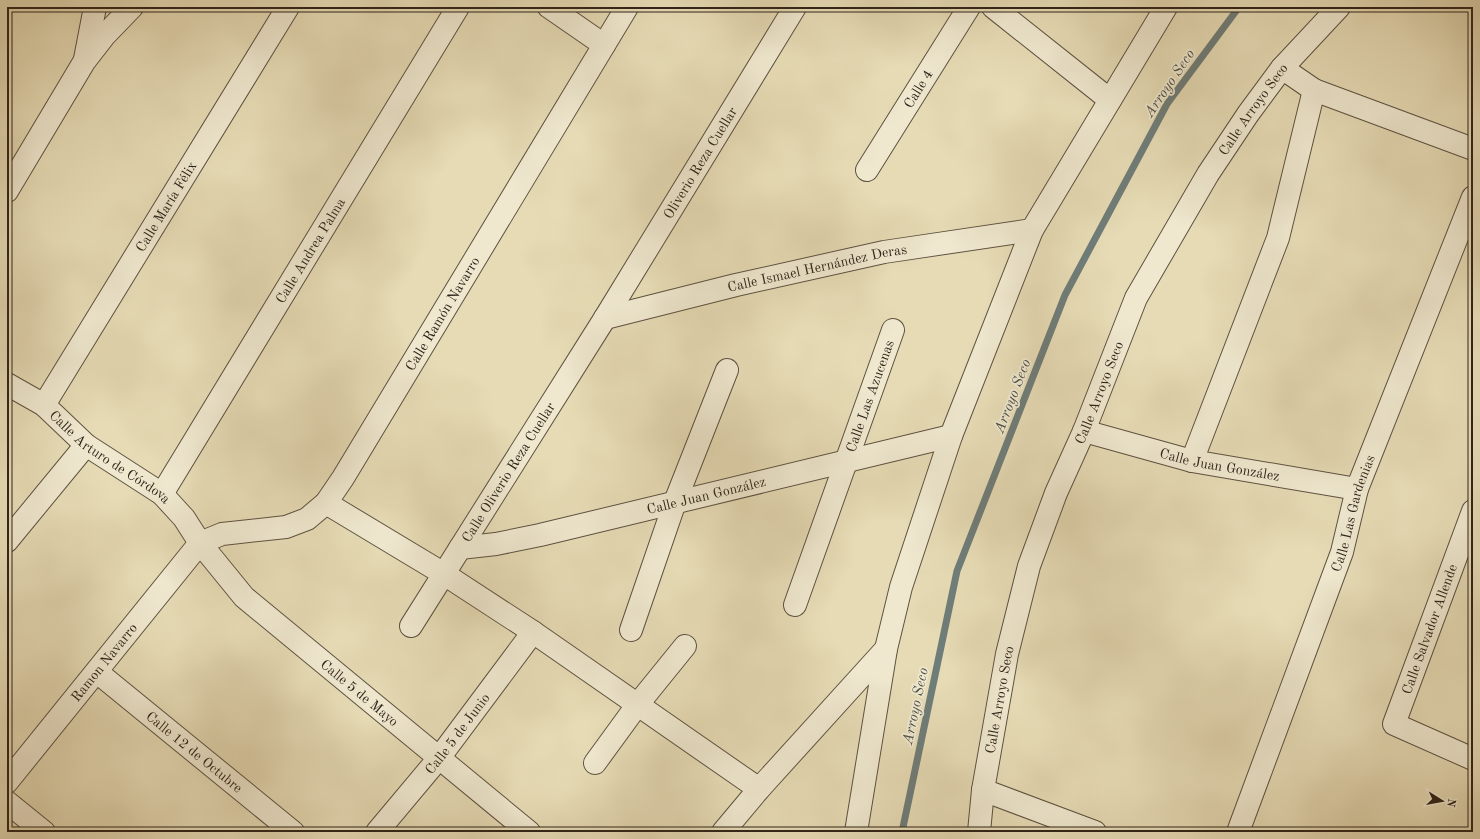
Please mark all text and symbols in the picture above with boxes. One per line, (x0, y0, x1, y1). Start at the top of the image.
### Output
water label: Arroyo Seco (1142, 47, 1198, 121)
street label: Calle Arroyo Seco (1217, 61, 1291, 158)
street label: Calle 4 (902, 67, 936, 111)
street label: Oliverio Reza Cuellar (661, 105, 740, 222)
street label: Calle María Félix (134, 159, 200, 254)
street label: Calle Andrea Palma (274, 196, 348, 306)
street label: Calle Ismael Hernández Deras (726, 243, 908, 295)
street label: Calle Ramón Navarro (403, 255, 483, 373)
street label: Calle Las Azucenas (844, 338, 897, 454)
street label: Calle Arroyo Seco (1073, 340, 1126, 447)
water label: Arroyo Seco (992, 357, 1034, 437)
street label: Calle Oliverio Reza Cuellar (460, 400, 558, 545)
street label: Calle Arturo de Córdova (46, 408, 173, 507)
street label: Calle Juan González (1158, 446, 1281, 484)
street label: Calle Las Gardenias (1329, 453, 1378, 574)
street label: Calle Juan González (645, 475, 767, 517)
street label: Calle Salvador Allende (1400, 562, 1460, 696)
street label: Ramon Navarro (69, 621, 140, 705)
street label: Calle Arroyo Seco (984, 644, 1017, 755)
street label: Calle 5 de Mayo (318, 657, 401, 729)
water label: Arroyo Seco (901, 666, 932, 747)
street label: Calle 5 de Junio (423, 691, 493, 777)
street label: Calle 12 de Octubre (143, 709, 245, 796)
north arrow (1422, 781, 1462, 821)
text: N (1444, 797, 1457, 808)

